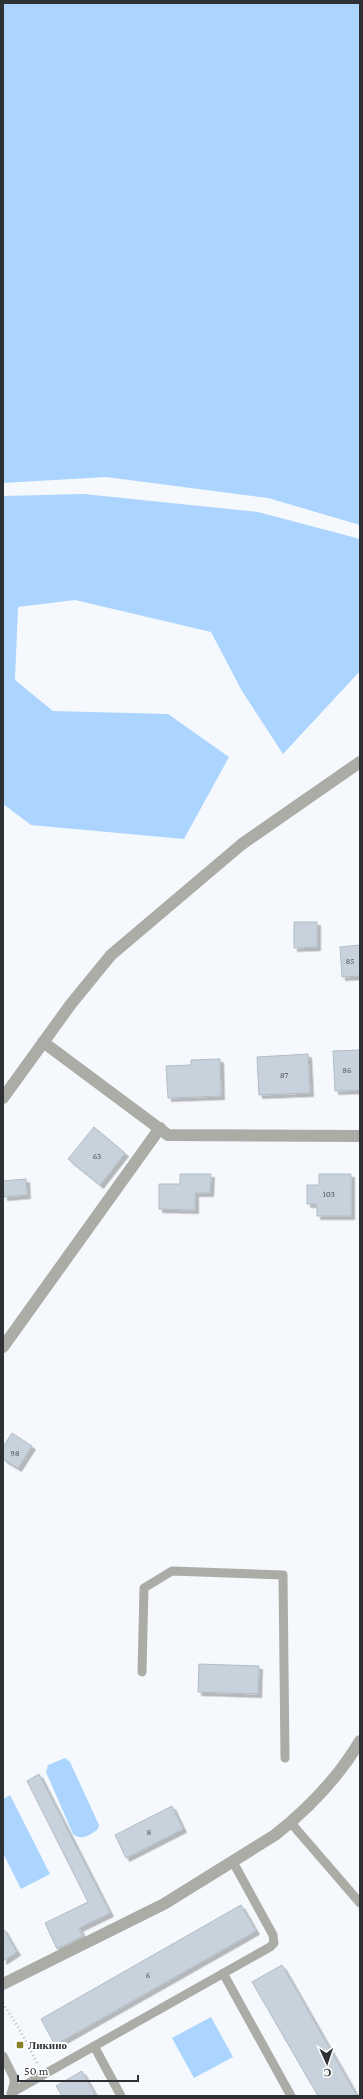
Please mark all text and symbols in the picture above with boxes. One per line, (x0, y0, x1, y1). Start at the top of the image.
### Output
house number: 85 (346, 956, 354, 966)
house number: 86 (342, 1065, 352, 1075)
house number: 87 (280, 1070, 288, 1080)
house number: 63 (93, 1151, 101, 1161)
house number: 103 (323, 1189, 335, 1199)
house number: 98 (10, 1448, 20, 1458)
house number: 8 (147, 1827, 152, 1837)
house number: 6 (146, 1970, 151, 1980)
place label: Ликино (28, 2039, 68, 2051)
marker: Ликино (15, 2040, 25, 2050)
north arrow (307, 2043, 347, 2083)
scale bar (18, 2057, 138, 2083)
text: 50 m (24, 2064, 49, 2078)
text: С (323, 2067, 332, 2079)

